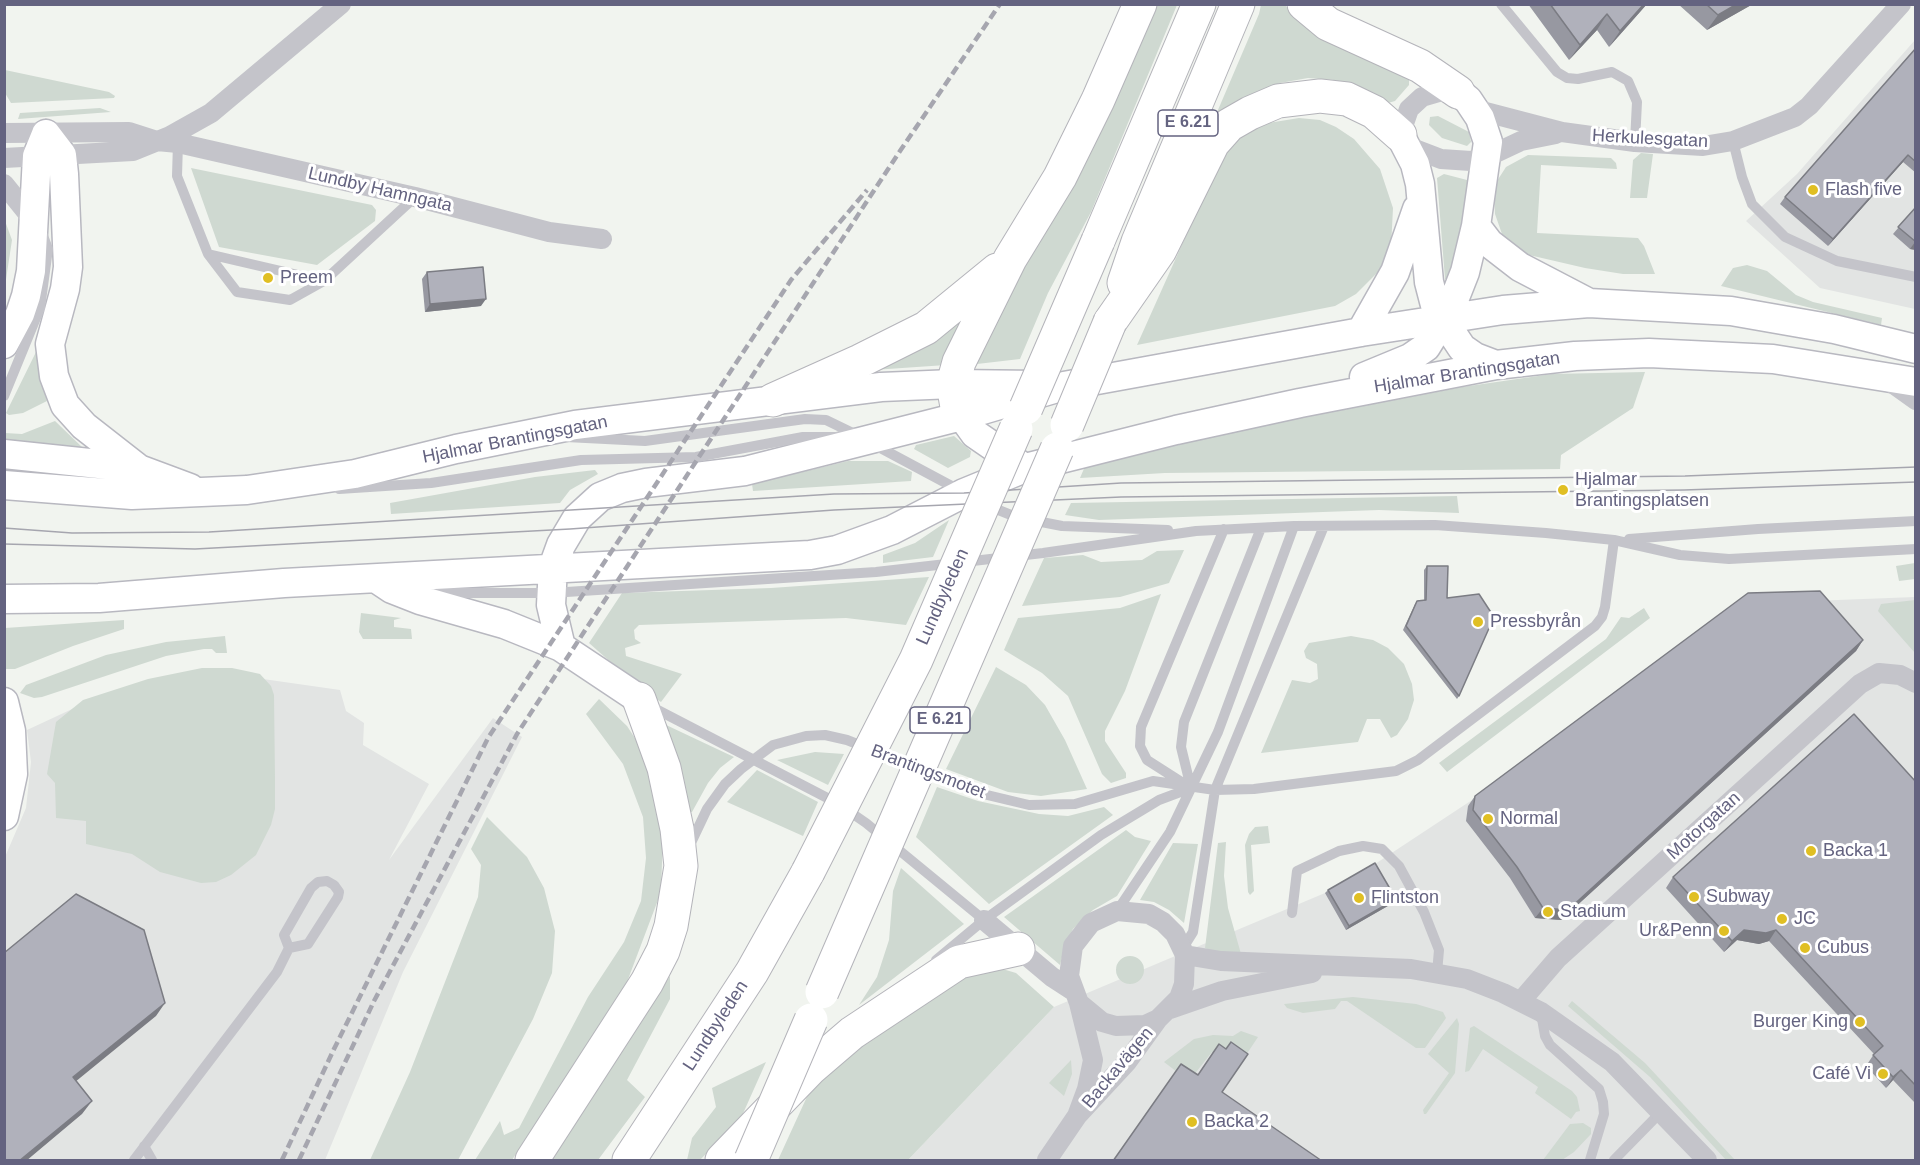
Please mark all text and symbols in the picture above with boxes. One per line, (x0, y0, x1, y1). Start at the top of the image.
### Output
road number: E 6.21 (1158, 110, 1218, 136)
street label: Herkulesgatan (1591, 125, 1709, 153)
street label: Lundby Hamngata (306, 163, 454, 217)
place label: Flash five (1825, 179, 1902, 201)
marker: Flash five (1806, 183, 1820, 197)
place label: Preem (280, 267, 333, 289)
marker: Preem (261, 271, 275, 285)
street label: Hjalmar Brantingsgatan (1372, 348, 1562, 398)
street label: Hjalmar Brantingsgatan (421, 411, 609, 469)
place label: Hjalmar Brantingsplatsen (1575, 469, 1709, 512)
marker: Hjalmar Brantingsplatsen (1556, 483, 1570, 497)
street label: Lundbyleden (912, 546, 974, 648)
place label: Pressbyrån (1490, 611, 1581, 633)
marker: Pressbyrån (1471, 615, 1485, 629)
road number: E 6.21 (910, 707, 970, 733)
street label: Brantingsmotet (868, 740, 988, 804)
street label: Motorgatan (1663, 788, 1745, 864)
place label: Normal (1500, 808, 1558, 830)
marker: Normal (1481, 812, 1495, 826)
place label: Backa 1 (1823, 840, 1888, 862)
marker: Backa 1 (1804, 844, 1818, 858)
place label: Subway (1706, 886, 1770, 908)
place label: Flintston (1371, 887, 1439, 909)
marker: Subway (1687, 890, 1701, 904)
marker: Flintston (1352, 891, 1366, 905)
place label: Stadium (1560, 901, 1626, 923)
marker: Stadium (1541, 905, 1555, 919)
place label: JC (1794, 908, 1816, 930)
marker: JC (1775, 912, 1789, 926)
place label: Ur&Penn (1639, 920, 1712, 942)
marker: Ur&Penn (1717, 924, 1731, 938)
place label: Cubus (1817, 937, 1869, 959)
marker: Cubus (1798, 941, 1812, 955)
street label: Lundbyleden (679, 977, 753, 1075)
place label: Burger King (1753, 1011, 1848, 1033)
marker: Burger King (1853, 1015, 1867, 1029)
street label: Backavägen (1078, 1023, 1158, 1113)
place label: Café Vi (1812, 1063, 1871, 1085)
marker: Café Vi (1876, 1067, 1890, 1081)
place label: Backa 2 (1204, 1111, 1269, 1133)
marker: Backa 2 (1185, 1115, 1199, 1129)

